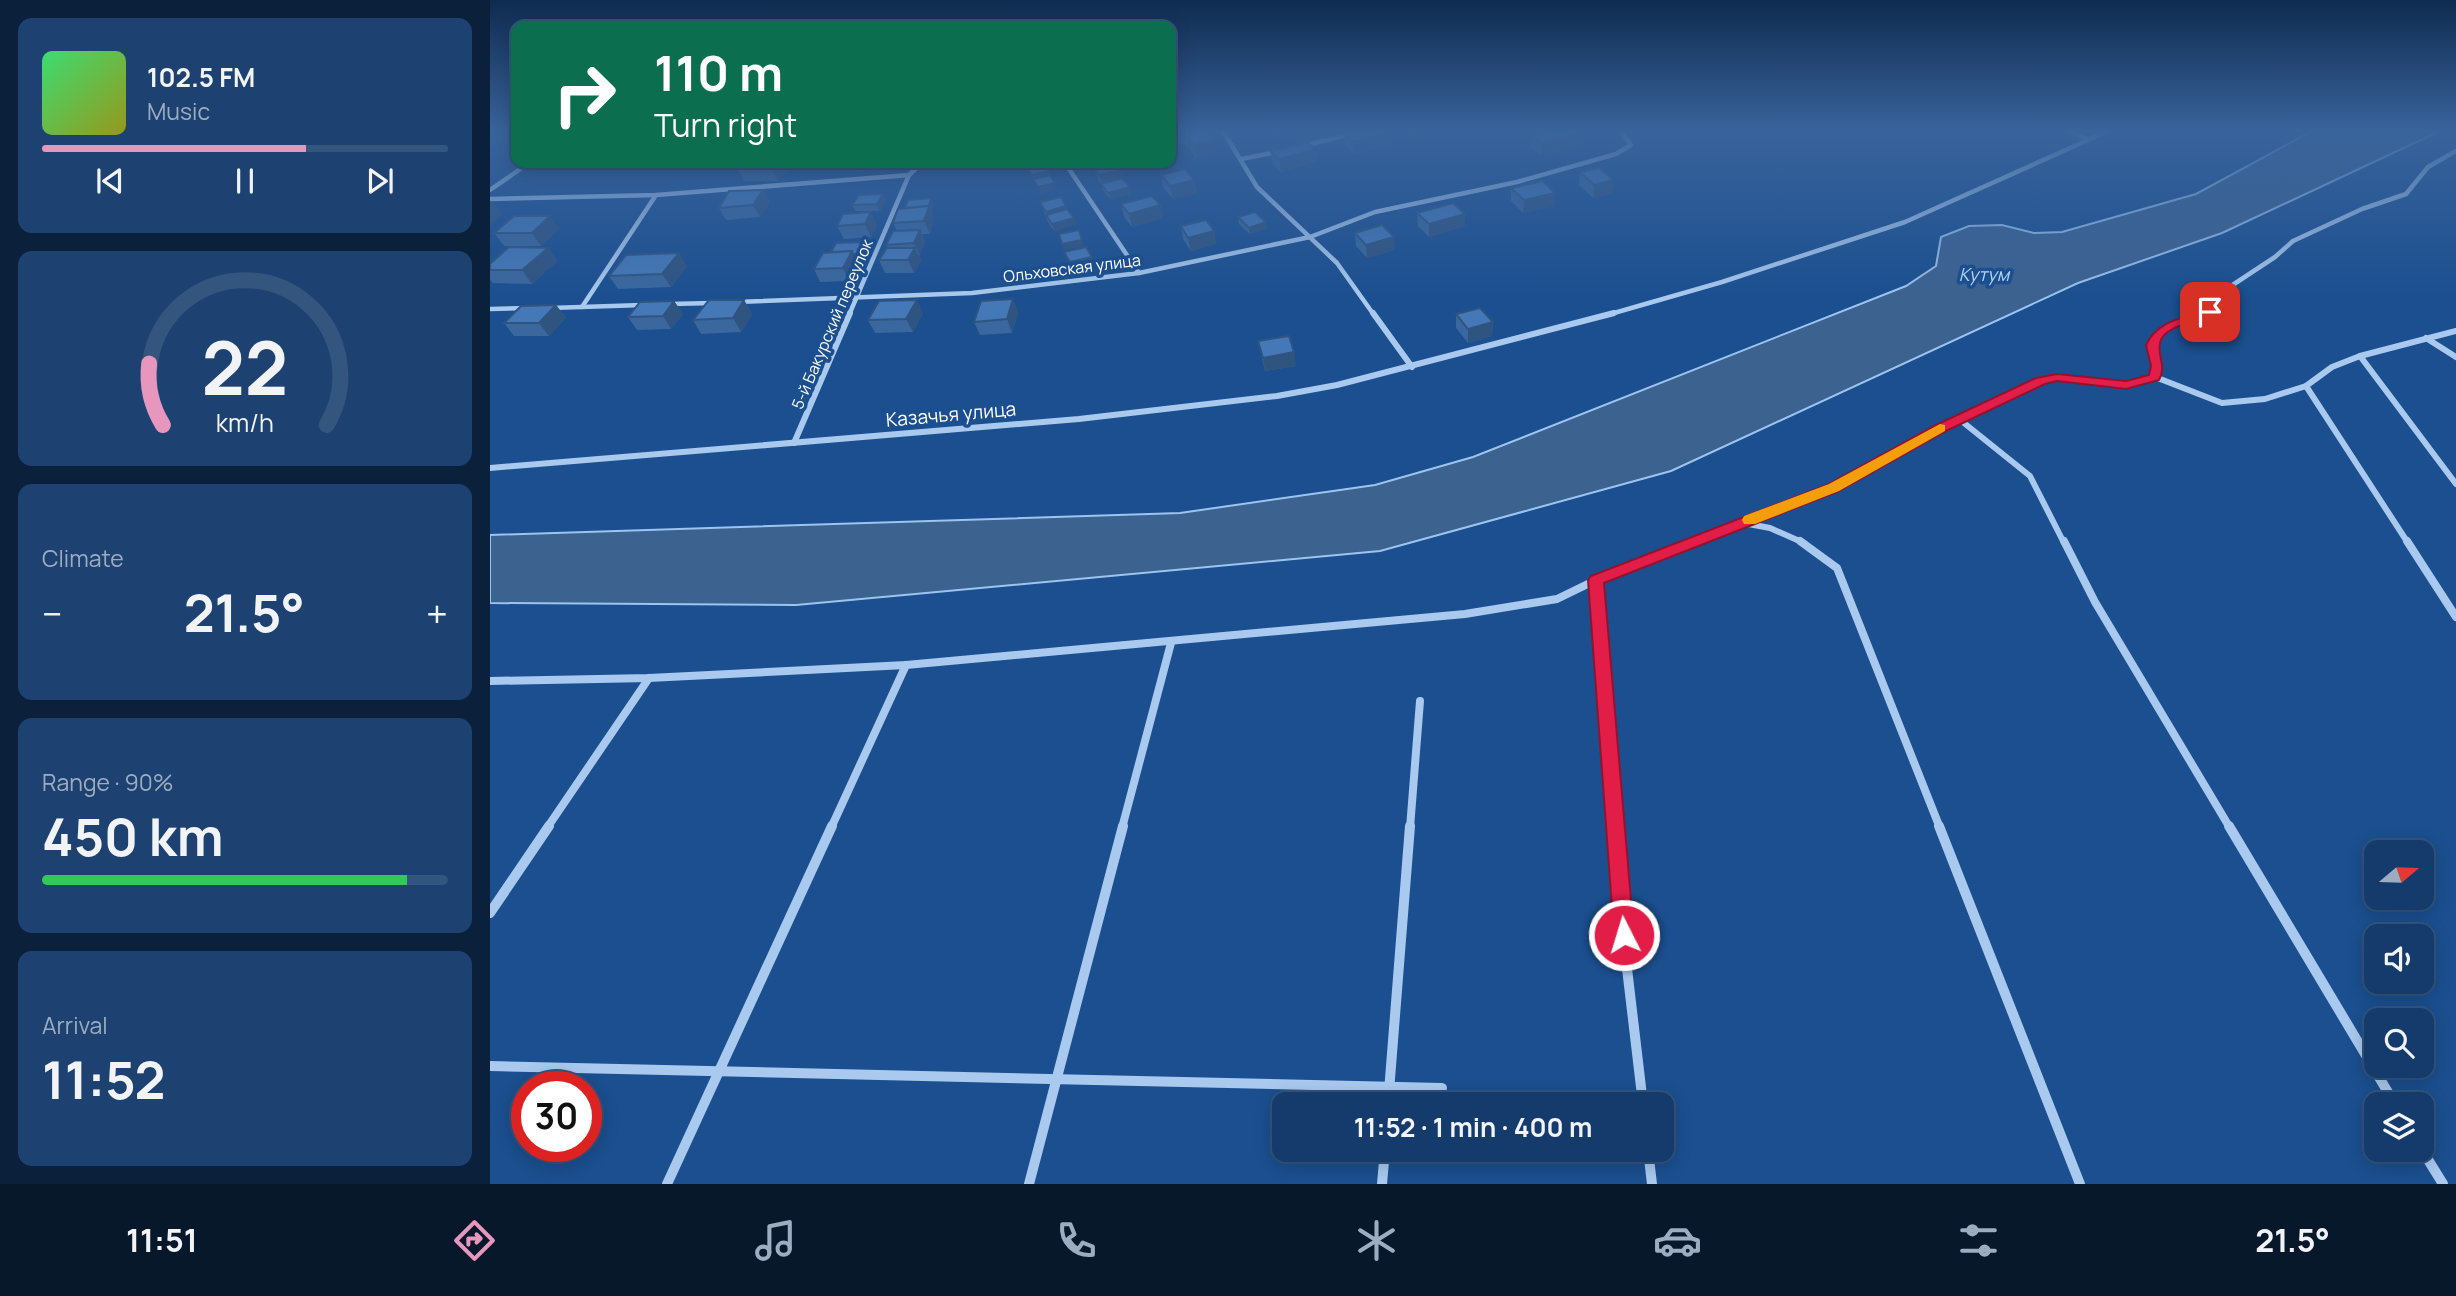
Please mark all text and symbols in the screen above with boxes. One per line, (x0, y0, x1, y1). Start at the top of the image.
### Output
text: 110 m (654, 39, 783, 106)
icon: right (539, 49, 630, 140)
text: 102.5 FM (147, 59, 255, 95)
text: Music (147, 95, 210, 127)
text: Turn right (654, 103, 797, 147)
icon: previous (91, 162, 129, 200)
icon: pause (226, 162, 264, 200)
icon: next (361, 162, 399, 200)
street label: 5-й Бакурский переулок (786, 235, 878, 412)
street label: Ольховская улица (1002, 249, 1142, 287)
water label: Кутум (1959, 262, 2011, 286)
pin (2180, 282, 2240, 342)
icon: arrive (2191, 293, 2229, 331)
text: 22 (202, 317, 288, 417)
street label: Казачья улица (885, 395, 1017, 433)
text: km/h (216, 405, 274, 440)
text: Climate (42, 542, 124, 574)
text: 21.5° (184, 577, 305, 648)
text: − (42, 587, 63, 639)
text: + (426, 587, 448, 639)
text: Range · 90% (42, 766, 173, 798)
text: 450 km (42, 801, 223, 872)
north arrow (2364, 840, 2434, 910)
map controls (2364, 840, 2434, 1162)
position arrow (1587, 898, 1661, 972)
button: sound (2364, 924, 2434, 994)
button: search (2364, 1008, 2434, 1078)
text: Arrival (42, 1009, 108, 1041)
text: 11:52 (42, 1044, 165, 1115)
speed limit sign: 30 (511, 1071, 602, 1162)
button: layers (2364, 1092, 2434, 1162)
text: 11:52 · 1 min · 400 m (1354, 1109, 1592, 1145)
icon: directions (450, 1216, 499, 1265)
icon: music (751, 1216, 800, 1265)
icon: phone (1052, 1216, 1101, 1265)
icon: climate (1352, 1216, 1401, 1265)
icon: car (1653, 1216, 1702, 1265)
icon: filters (1954, 1216, 2003, 1265)
text: 11:51 (126, 1218, 198, 1262)
text: 21.5° (2255, 1218, 2330, 1262)

